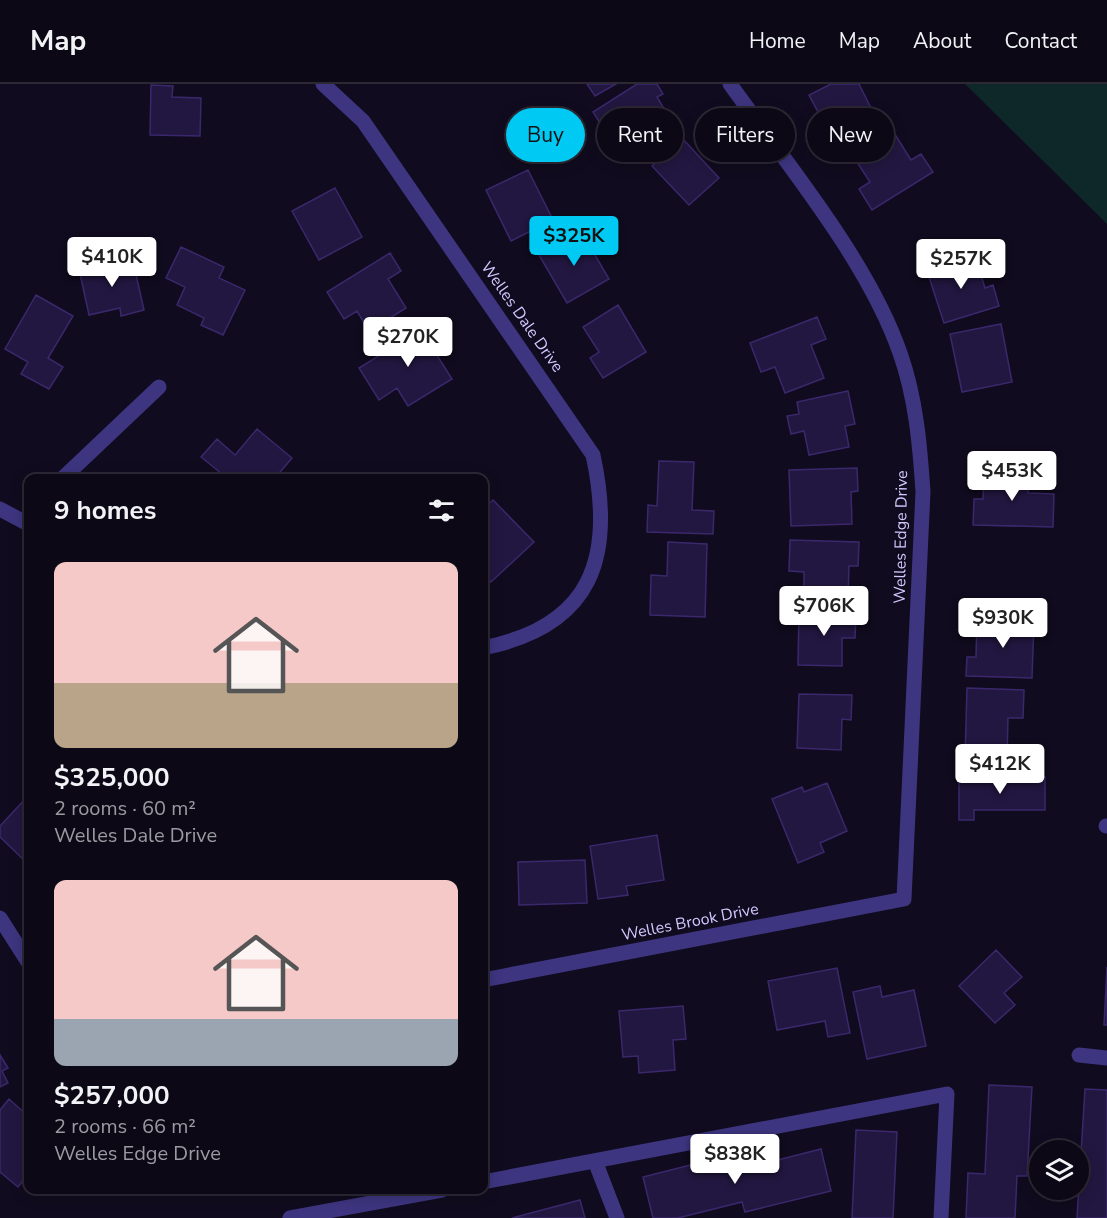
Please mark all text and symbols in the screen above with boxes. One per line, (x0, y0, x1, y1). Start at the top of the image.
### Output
text: Map (30, 22, 86, 60)
text: Home (749, 27, 806, 55)
text: Map (839, 27, 880, 55)
text: About (913, 27, 971, 55)
text: Contact (1004, 27, 1077, 55)
chip: Buy (506, 108, 585, 162)
chip: Rent (597, 108, 683, 162)
chip: Filters (695, 108, 795, 162)
chip: New (807, 108, 894, 162)
pin: $325K (532, 216, 616, 267)
text: $325K (543, 222, 605, 249)
pin: $410K (70, 237, 154, 288)
pin: $257K (919, 239, 1003, 290)
text: $410K (81, 243, 143, 270)
text: $257K (930, 245, 992, 272)
street label: Welles Dale Drive (476, 257, 568, 377)
pin: $270K (366, 317, 450, 368)
text: $270K (377, 323, 439, 350)
pin: $453K (970, 451, 1054, 502)
text: $453K (981, 457, 1043, 484)
street label: Welles Edge Drive (889, 470, 913, 604)
text: 9 homes (54, 493, 156, 528)
icon: filters (425, 494, 458, 527)
pin: $706K (782, 586, 866, 637)
text: $706K (793, 592, 855, 619)
pin: $930K (961, 598, 1045, 649)
icon: home (202, 601, 310, 709)
text: $930K (972, 604, 1034, 631)
pin: $412K (958, 744, 1042, 795)
text: $412K (969, 750, 1031, 777)
text: $325,000 (54, 760, 170, 795)
text: 2 rooms · 60 m² (54, 795, 196, 822)
text: Welles Dale Drive (54, 822, 217, 849)
street label: Welles Brook Drive (620, 898, 760, 946)
icon: home (202, 919, 310, 1027)
text: $257,000 (54, 1078, 170, 1113)
text: 2 rooms · 66 m² (54, 1113, 196, 1140)
pin: $838K (693, 1134, 777, 1185)
text: Welles Edge Drive (54, 1140, 221, 1167)
text: $838K (704, 1140, 766, 1167)
map controls (1029, 1140, 1089, 1200)
button: layers (1029, 1140, 1089, 1200)

